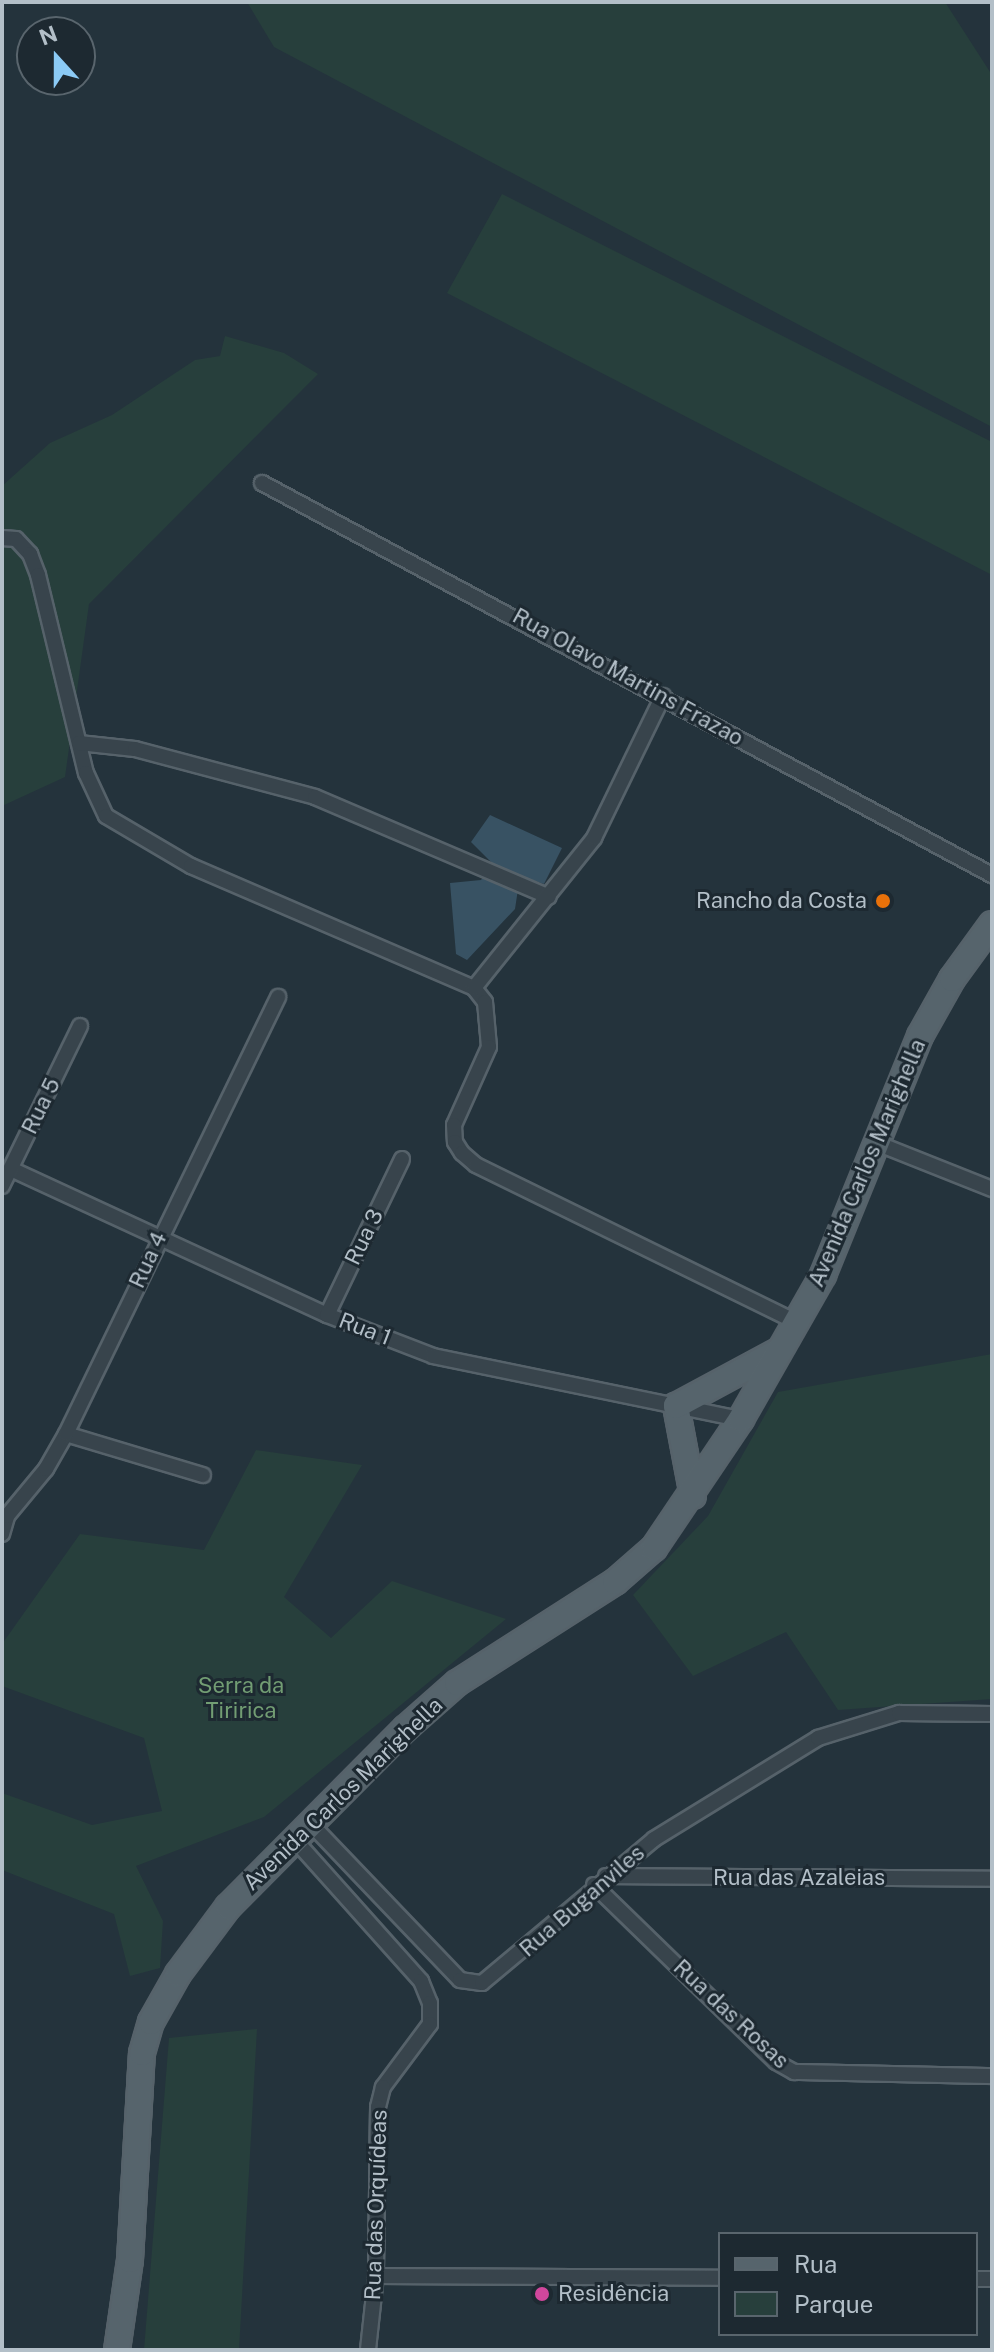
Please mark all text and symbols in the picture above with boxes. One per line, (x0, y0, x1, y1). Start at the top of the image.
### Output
north arrow (16, 16, 96, 96)
text: N (35, 20, 61, 51)
street label: Rua Olavo Martins Frazao (508, 602, 748, 752)
place label: Rancho da Costa (696, 888, 867, 914)
marker: Rancho da Costa (874, 892, 892, 910)
street label: Avenida Carlos Marighella (803, 1035, 931, 1291)
street label: Rua 5 (16, 1074, 66, 1138)
street label: Rua 3 (339, 1205, 389, 1269)
street label: Rua 4 (124, 1228, 172, 1292)
street label: Rua 1 (335, 1307, 395, 1351)
park label: Serra da Tiririca (198, 1672, 284, 1724)
street label: Avenida Carlos Marighella (238, 1692, 448, 1896)
street label: Rua Buganviles (514, 1840, 650, 1962)
street label: Rua das Azaleias (713, 1865, 885, 1891)
street label: Rua das Rosas (668, 1954, 794, 2074)
street label: Rua das Orquídeas (359, 2109, 393, 2301)
legend (718, 2232, 978, 2336)
text: Rua (794, 2250, 837, 2278)
place label: Residência (558, 2281, 669, 2307)
marker: Residência (533, 2285, 551, 2303)
text: Parque (794, 2290, 873, 2318)

